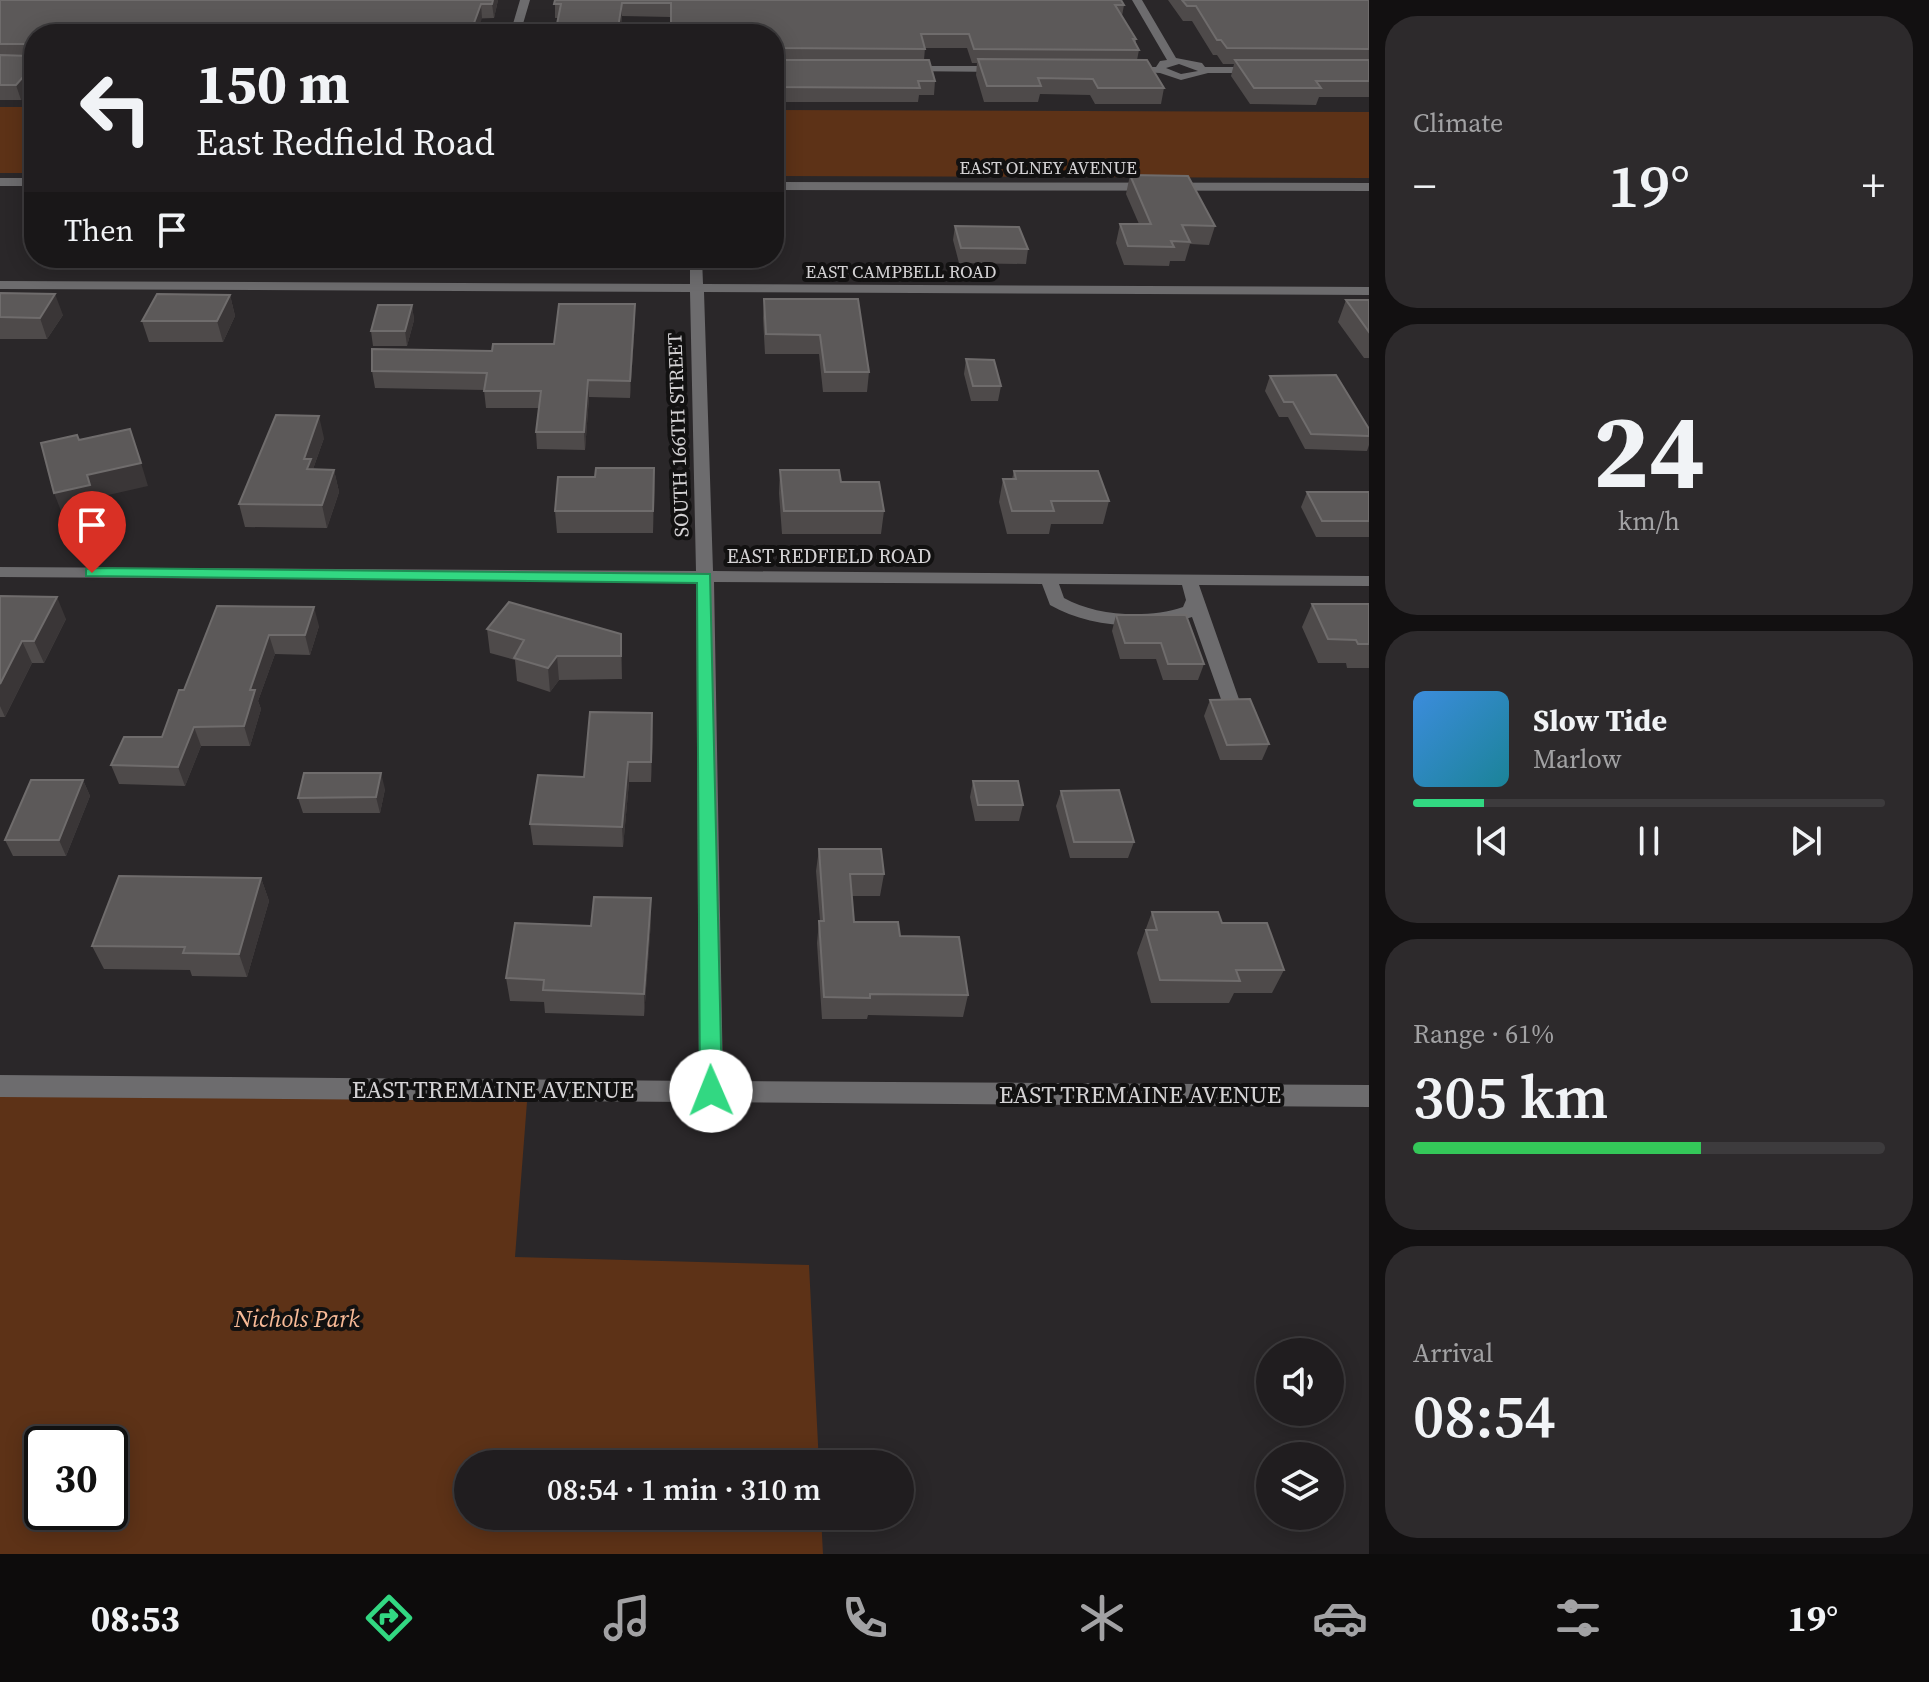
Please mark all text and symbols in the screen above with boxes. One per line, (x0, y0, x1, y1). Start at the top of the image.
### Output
text: 150 m (196, 45, 350, 122)
icon: left (64, 56, 168, 160)
text: Climate (1413, 105, 1503, 141)
text: East Redfield Road (196, 118, 495, 167)
text: 19° (1608, 145, 1690, 227)
street label: EAST OLNEY AVENUE (959, 155, 1137, 180)
text: − (1413, 155, 1436, 216)
text: + (1862, 155, 1885, 216)
icon: arrive (150, 208, 194, 252)
text: Then (64, 210, 134, 251)
street label: EAST CAMPBELL ROAD (805, 259, 997, 284)
street label: SOUTH 166TH STREET (660, 332, 696, 538)
text: 24 (1593, 379, 1705, 522)
pin (58, 491, 126, 573)
icon: arrive (70, 503, 114, 547)
text: km/h (1618, 503, 1680, 539)
street label: EAST REDFIELD ROAD (727, 542, 931, 570)
text: Slow Tide (1533, 700, 1667, 741)
text: Marlow (1533, 741, 1622, 777)
icon: previous (1470, 819, 1514, 863)
icon: pause (1627, 819, 1671, 863)
icon: next (1784, 819, 1828, 863)
text: Range · 61% (1413, 1016, 1554, 1052)
position arrow (669, 1049, 753, 1133)
text: 305 km (1413, 1056, 1609, 1138)
street label: EAST TREMAINE AVENUE (352, 1073, 634, 1106)
street label: EAST TREMAINE AVENUE (999, 1078, 1281, 1111)
park label: Nichols Park (233, 1302, 360, 1335)
text: Arrival (1413, 1335, 1493, 1371)
map controls (1256, 1338, 1344, 1530)
button: sound (1256, 1338, 1344, 1426)
text: 08:54 (1413, 1375, 1556, 1457)
speed limit sign: 30 (24, 1426, 128, 1530)
button: layers (1256, 1442, 1344, 1530)
text: 08:54 · 1 min · 310 m (547, 1469, 821, 1510)
icon: directions (361, 1590, 417, 1646)
icon: music (599, 1590, 655, 1646)
icon: phone (837, 1590, 893, 1646)
icon: climate (1074, 1590, 1130, 1646)
icon: car (1312, 1590, 1368, 1646)
icon: filters (1550, 1590, 1606, 1646)
text: 08:53 (91, 1594, 180, 1643)
text: 19° (1787, 1594, 1838, 1643)

